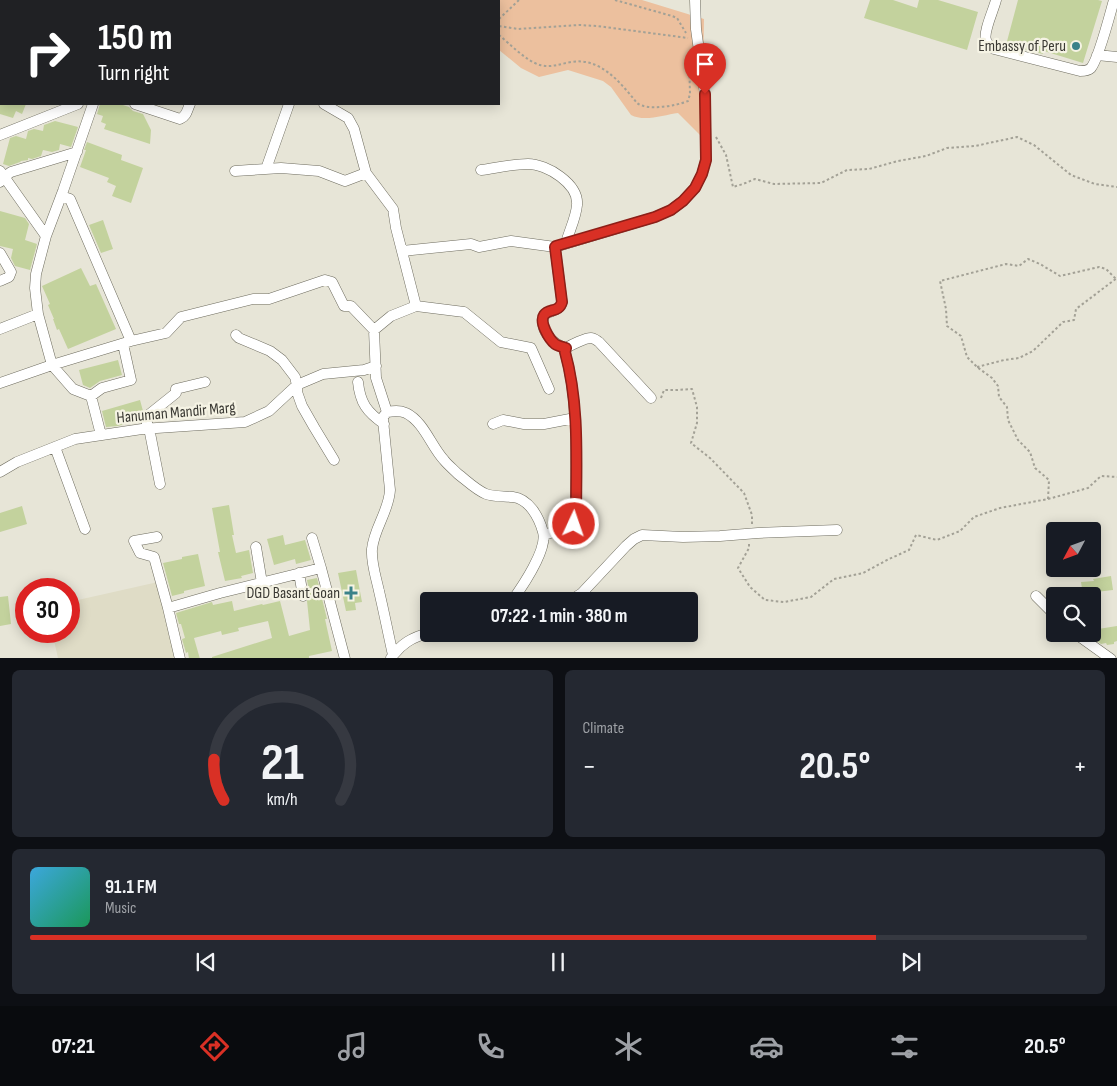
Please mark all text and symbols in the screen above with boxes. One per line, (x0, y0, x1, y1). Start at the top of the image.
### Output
text: 150 m (98, 17, 172, 60)
icon: right (15, 20, 80, 85)
place label: Embassy of Peru (978, 37, 1066, 56)
marker: Embassy of Peru (1070, 40, 1082, 52)
pin (684, 43, 726, 94)
icon: arrive (691, 50, 719, 78)
text: Turn right (98, 60, 169, 87)
street label: Hanuman Mandir Marg (116, 398, 236, 428)
position arrow (547, 497, 599, 549)
north arrow (1046, 522, 1101, 578)
map controls (1046, 522, 1101, 642)
speed limit sign: 30 (15, 578, 80, 643)
place label: DGD Basant Goan (246, 584, 340, 603)
marker: DGD Basant Goan (344, 586, 358, 600)
button: search (1046, 587, 1101, 642)
text: 07:22 · 1 min · 380 m (491, 605, 627, 628)
text: Climate (583, 719, 624, 738)
text: 21 (261, 732, 304, 795)
text: 20.5° (799, 744, 870, 789)
text: − (583, 750, 596, 783)
text: + (1073, 750, 1087, 783)
text: km/h (267, 789, 298, 810)
text: 91.1 FM (105, 876, 157, 899)
text: Music (105, 899, 136, 918)
icon: previous (192, 948, 220, 976)
icon: pause (544, 948, 572, 976)
icon: next (897, 948, 925, 976)
icon: directions (197, 1029, 232, 1064)
icon: music (335, 1029, 370, 1064)
icon: phone (473, 1029, 508, 1064)
icon: climate (611, 1029, 646, 1064)
icon: car (749, 1029, 784, 1064)
icon: filters (887, 1029, 922, 1064)
text: 07:21 (51, 1033, 95, 1060)
text: 20.5° (1024, 1033, 1066, 1060)

